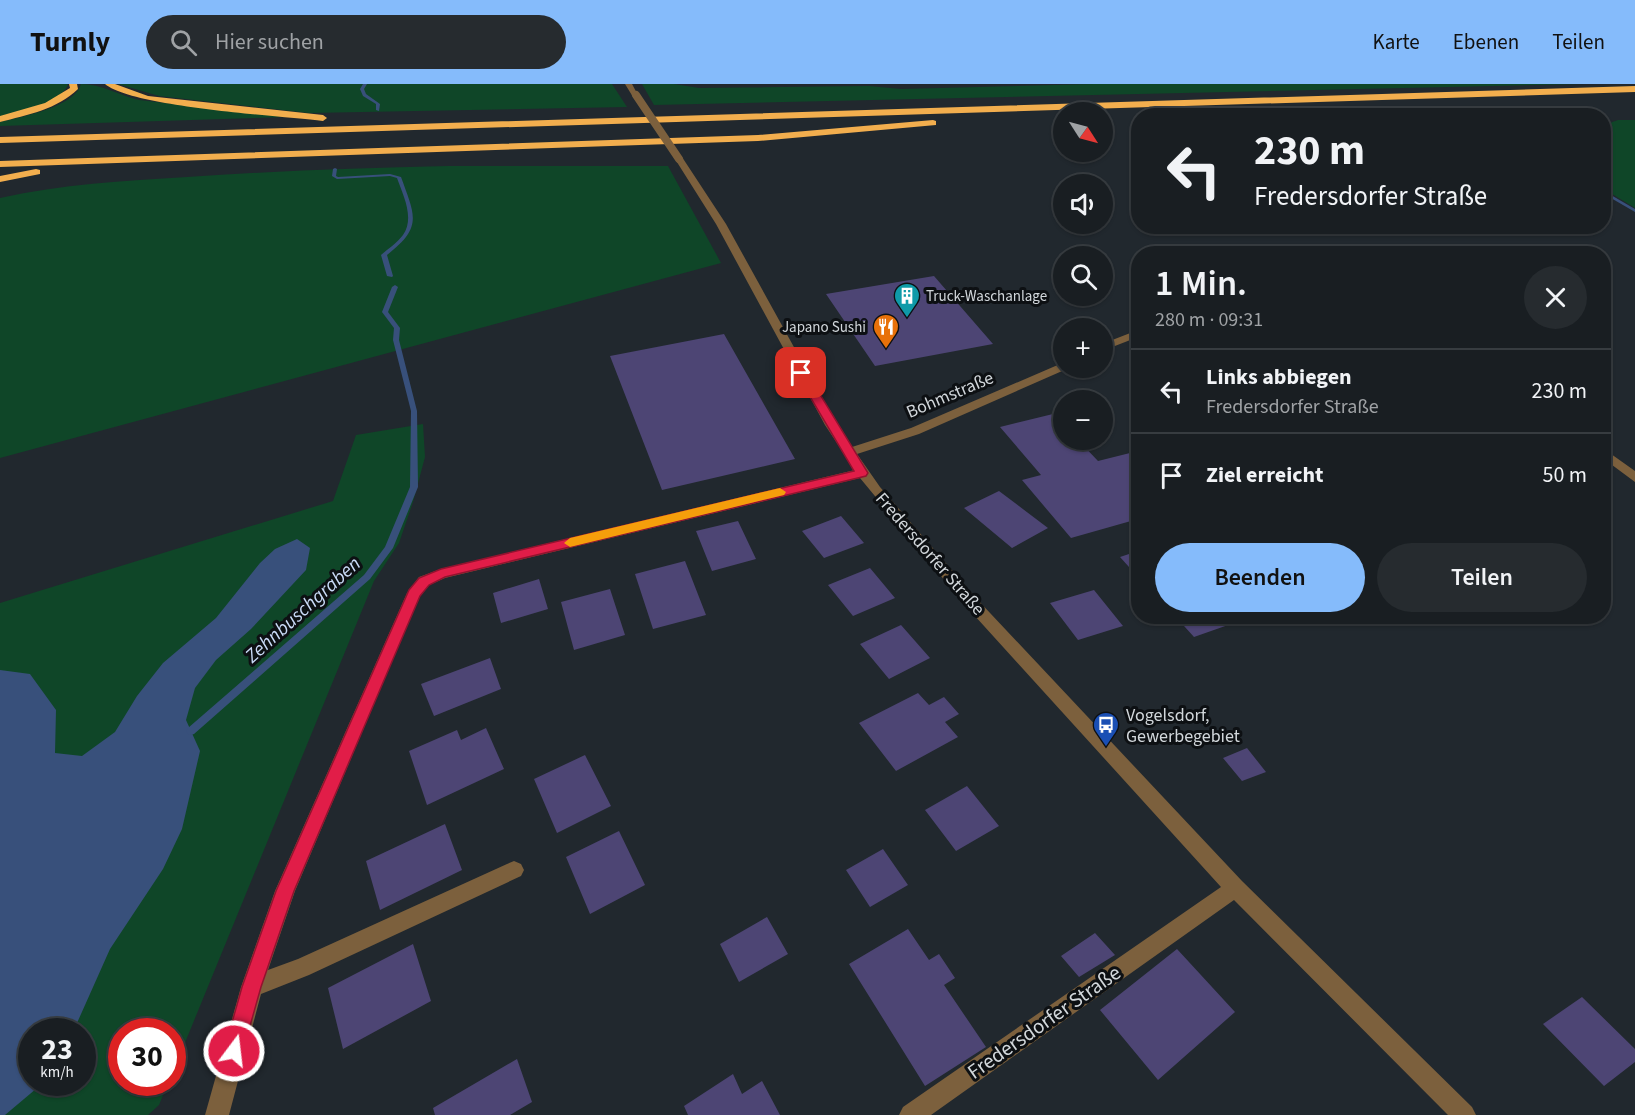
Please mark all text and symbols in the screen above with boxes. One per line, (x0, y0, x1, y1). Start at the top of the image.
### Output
search box (146, 15, 566, 69)
text: Turnly (30, 22, 110, 62)
icon: search (167, 26, 200, 59)
text: Hier suchen (215, 26, 324, 58)
text: Karte (1373, 27, 1420, 57)
text: Ebenen (1453, 27, 1519, 57)
text: Teilen (1552, 27, 1605, 57)
north arrow (1053, 102, 1113, 162)
map controls (1053, 102, 1113, 450)
text: 230 m (1254, 121, 1365, 181)
icon: left (1155, 132, 1233, 210)
button: sound (1053, 174, 1113, 234)
text: Fredersdorfer Straße (1254, 177, 1487, 216)
button: search (1053, 246, 1113, 306)
text: 1 Min. (1155, 258, 1247, 309)
button: close (1524, 266, 1587, 329)
building icon: Truck-Waschanlage (892, 281, 922, 319)
place label: Truck-Waschanlage (926, 286, 1047, 307)
text: 280 m · 09:31 (1155, 306, 1263, 334)
restaurant icon: Japano Sushi (871, 312, 901, 350)
place label: Japano Sushi (782, 317, 866, 338)
button: + (1053, 318, 1113, 378)
pin (775, 347, 826, 398)
icon: arrive (784, 356, 817, 389)
text: Links abbiegen (1206, 361, 1352, 393)
street label: Bohmstraße (903, 365, 998, 425)
icon: left (1155, 375, 1188, 408)
text: 230 m (1532, 375, 1587, 407)
button: − (1053, 390, 1113, 450)
text: Fredersdorfer Straße (1206, 393, 1379, 421)
icon: arrive (1155, 459, 1188, 492)
text: Ziel erreicht (1206, 459, 1324, 491)
text: 50 m (1542, 459, 1587, 491)
street label: Fredersdorfer Straße (870, 487, 990, 621)
button: Beenden (1155, 543, 1365, 612)
button: Teilen (1377, 543, 1587, 612)
water label: Zehnbuschgraben (238, 550, 367, 670)
place label: Vogelsdorf, Gewerbegebiet (1126, 703, 1240, 749)
bus stop icon: Vogelsdorf, Gewerbegebiet (1091, 710, 1121, 748)
street label: Fredersdorfer Straße (961, 958, 1127, 1086)
speed limit sign: 30 (108, 1018, 186, 1096)
position arrow (202, 1019, 266, 1083)
text: 23 (41, 1028, 73, 1071)
text: km/h (40, 1062, 74, 1083)

